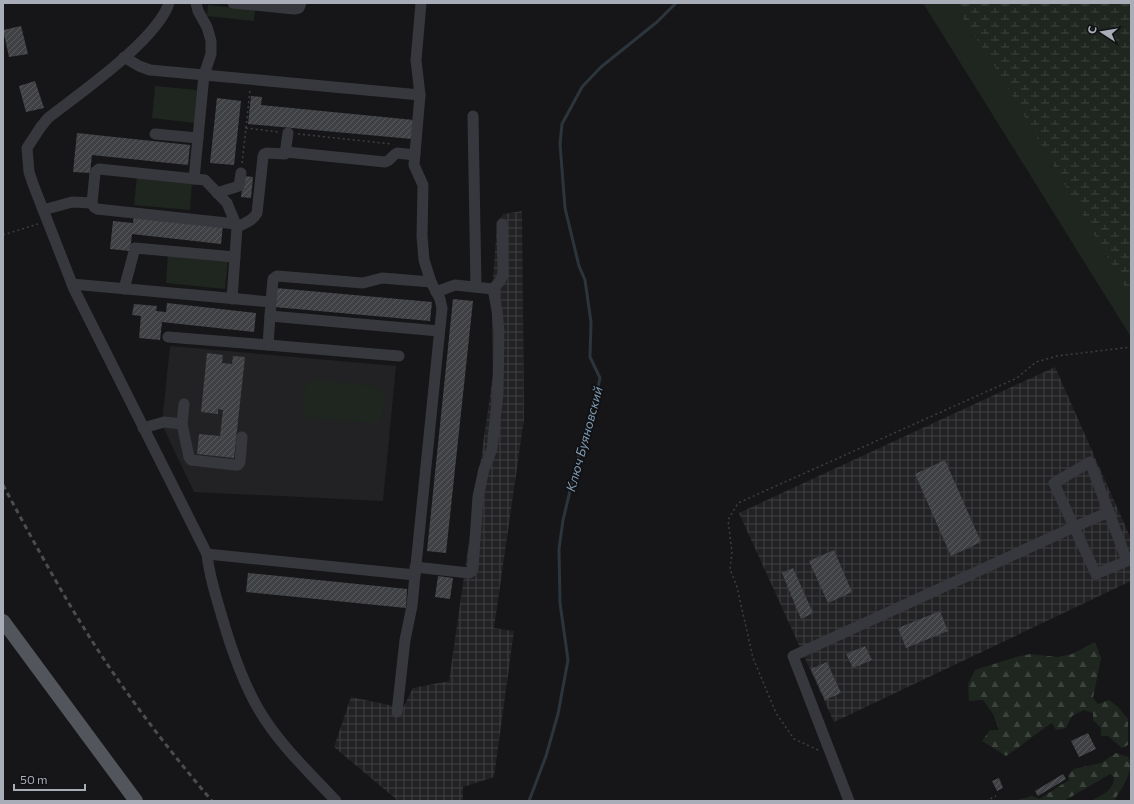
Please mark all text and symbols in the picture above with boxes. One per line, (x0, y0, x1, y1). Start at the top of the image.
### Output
north arrow (1082, 12, 1122, 52)
text: С (1085, 24, 1099, 35)
water label: Ключ Буяновский (562, 384, 606, 493)
scale bar (14, 766, 85, 792)
text: 50 m (20, 772, 48, 786)

